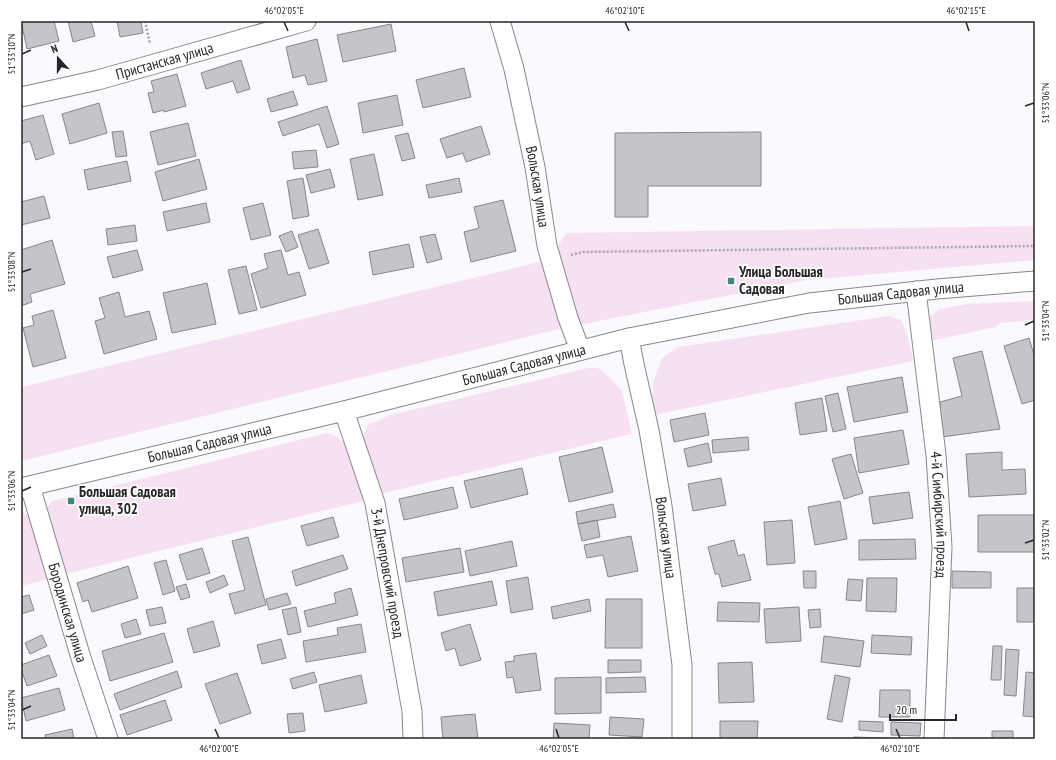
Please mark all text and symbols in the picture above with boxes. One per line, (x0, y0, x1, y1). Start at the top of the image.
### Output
text: 46°02'05"E (264, 4, 304, 17)
text: 46°02'10"E (605, 4, 645, 17)
text: 46°02'15"E (946, 4, 986, 17)
text: 51°33'10"N (5, 34, 18, 74)
north arrow (38, 38, 78, 78)
street label: Пристанская улица (113, 38, 215, 83)
text: N (49, 41, 60, 56)
text: 51°33'06"N (1039, 83, 1052, 123)
street label: Вольская улица (522, 144, 554, 228)
text: 51°33'08"N (5, 252, 18, 292)
place label: Улица Большая Садовая (738, 262, 823, 298)
marker: Улица Большая Садовая (726, 276, 736, 286)
street label: Большая Садовая улица (837, 277, 965, 309)
text: 51°33'04"N (1039, 301, 1052, 341)
street label: Большая Садовая улица (460, 339, 588, 389)
street label: Большая Садовая улица (146, 419, 273, 466)
street label: 4-й Симбирский проезд (927, 450, 952, 579)
text: 51°33'06"N (5, 471, 18, 511)
place label: Большая Садовая улица, 302 (78, 482, 176, 518)
street label: Вольская улица (652, 495, 681, 579)
marker: Большая Садовая улица, 302 (66, 496, 76, 506)
street label: 3-й Днепровский проезд (367, 506, 409, 640)
text: 51°33'02"N (1039, 520, 1052, 560)
street label: Бородинская улица (44, 560, 92, 665)
text: 51°33'04"N (5, 690, 18, 730)
scale bar (890, 696, 956, 722)
text: 20 m (896, 702, 917, 717)
text: 46°02'00"E (199, 742, 239, 755)
text: 46°02'05"E (539, 742, 579, 755)
text: 46°02'10"E (880, 742, 920, 755)

